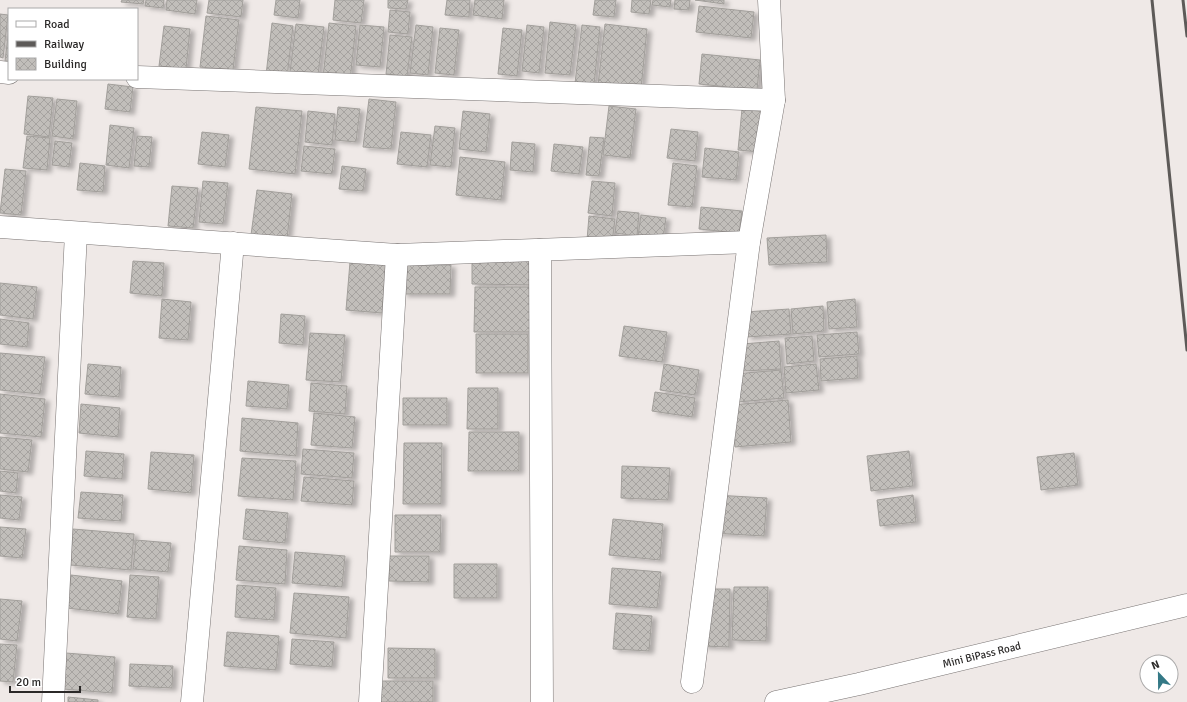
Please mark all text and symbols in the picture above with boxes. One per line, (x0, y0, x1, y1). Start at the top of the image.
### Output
legend (8, 8, 138, 80)
text: Road (44, 17, 70, 32)
text: Railway (44, 37, 84, 52)
text: Building (44, 57, 87, 72)
street label: Mini BiPass Road (941, 639, 1022, 670)
north arrow (1139, 654, 1179, 694)
text: N (1149, 658, 1161, 673)
scale bar (10, 668, 80, 694)
text: 20 m (16, 675, 41, 690)

